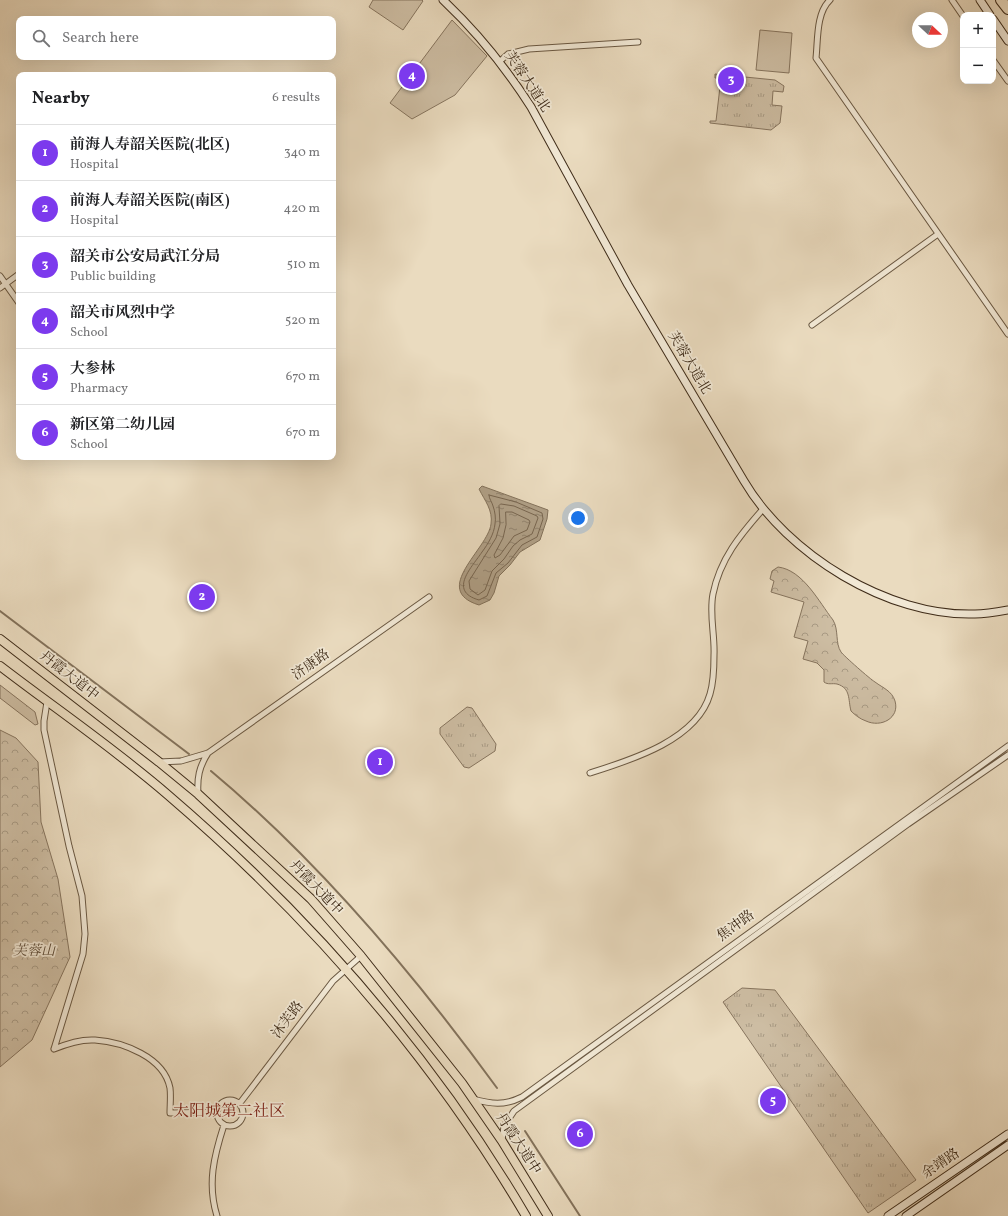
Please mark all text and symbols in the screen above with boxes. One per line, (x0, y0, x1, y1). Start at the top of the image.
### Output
north arrow (912, 12, 948, 48)
map controls (960, 12, 996, 84)
button: + (960, 12, 996, 48)
search box (16, 16, 336, 60)
icon: search (30, 27, 52, 49)
text: Search here (62, 28, 139, 49)
street label: 芙蓉大道北 (500, 48, 554, 116)
button: − (960, 48, 996, 84)
pin: 4 (399, 61, 425, 91)
pin: 3 (718, 65, 744, 95)
text: Nearby (32, 87, 90, 110)
text: 6 results (272, 89, 320, 107)
text: 前海人寿韶关医院(北区) (70, 135, 230, 156)
text: 1 (42, 144, 48, 162)
text: 340 m (284, 144, 320, 162)
text: Hospital (70, 156, 119, 174)
text: 前海人寿韶关医院(南区) (70, 191, 230, 212)
text: 2 (42, 200, 48, 218)
text: 420 m (283, 200, 320, 218)
text: Hospital (70, 212, 119, 230)
text: 韶关市公安局武江分局 (70, 247, 220, 268)
text: 3 (42, 256, 48, 274)
text: 510 m (287, 256, 320, 274)
text: Public building (70, 268, 156, 286)
text: 韶关市风烈中学 (70, 303, 175, 324)
text: 4 (41, 312, 49, 330)
text: 520 m (285, 312, 320, 330)
text: School (70, 324, 108, 342)
street label: 芙蓉大道北 (663, 328, 715, 398)
text: 大参林 (70, 359, 115, 380)
text: 5 (42, 368, 48, 386)
text: 670 m (286, 368, 320, 386)
text: Pharmacy (70, 380, 128, 398)
text: 新区第二幼儿园 (70, 415, 175, 436)
text: 6 (41, 424, 49, 442)
text: 670 m (286, 424, 320, 442)
text: School (70, 436, 108, 454)
your location (568, 508, 588, 528)
pin: 2 (189, 582, 215, 612)
street label: 济康路 (288, 645, 334, 685)
street label: 丹霞大道中 (36, 647, 102, 705)
pin: 1 (367, 747, 393, 777)
street label: 丹霞大道中 (285, 856, 347, 920)
street label: 焦冲路 (713, 906, 759, 946)
park label: 芙蓉山 (13, 942, 56, 961)
street label: 沐芙路 (268, 998, 308, 1042)
pin: 5 (760, 1086, 786, 1116)
district label: 太阳城第二社区 (173, 1101, 285, 1123)
street label: 丹霞大道中 (491, 1109, 545, 1179)
pin: 6 (567, 1119, 593, 1149)
street label: 余靖路 (918, 1144, 964, 1184)

